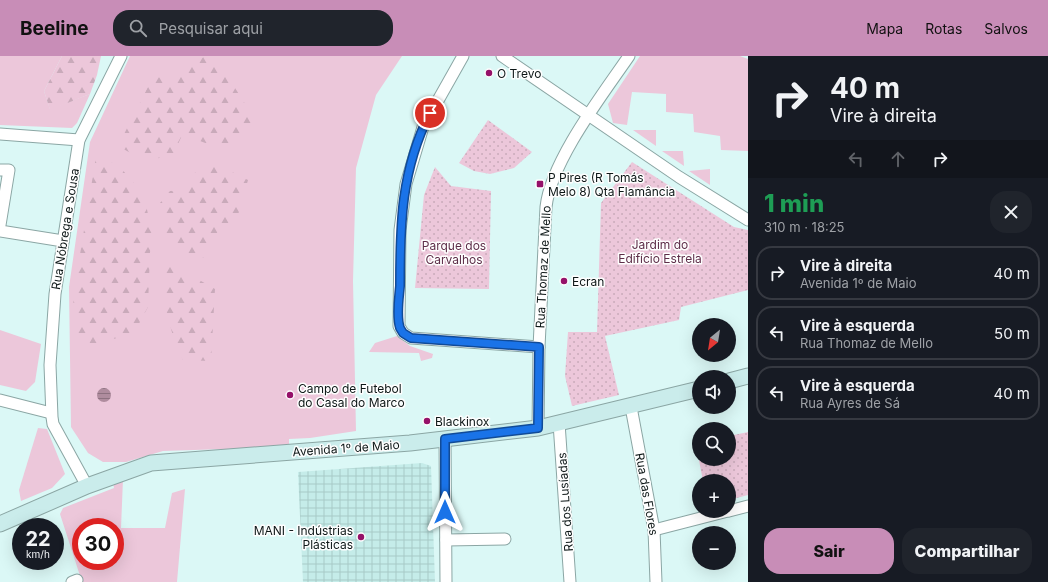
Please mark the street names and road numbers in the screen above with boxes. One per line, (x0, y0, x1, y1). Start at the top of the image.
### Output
street label: Rua Nóbrega e Sousa (48, 167, 82, 291)
street label: Rua Thomaz de Mello (532, 205, 554, 329)
street label: Avenida 1º de Maio (292, 437, 400, 459)
street label: Rua dos Lusíadas (554, 452, 576, 552)
street label: Rua das Flores (632, 452, 662, 536)

